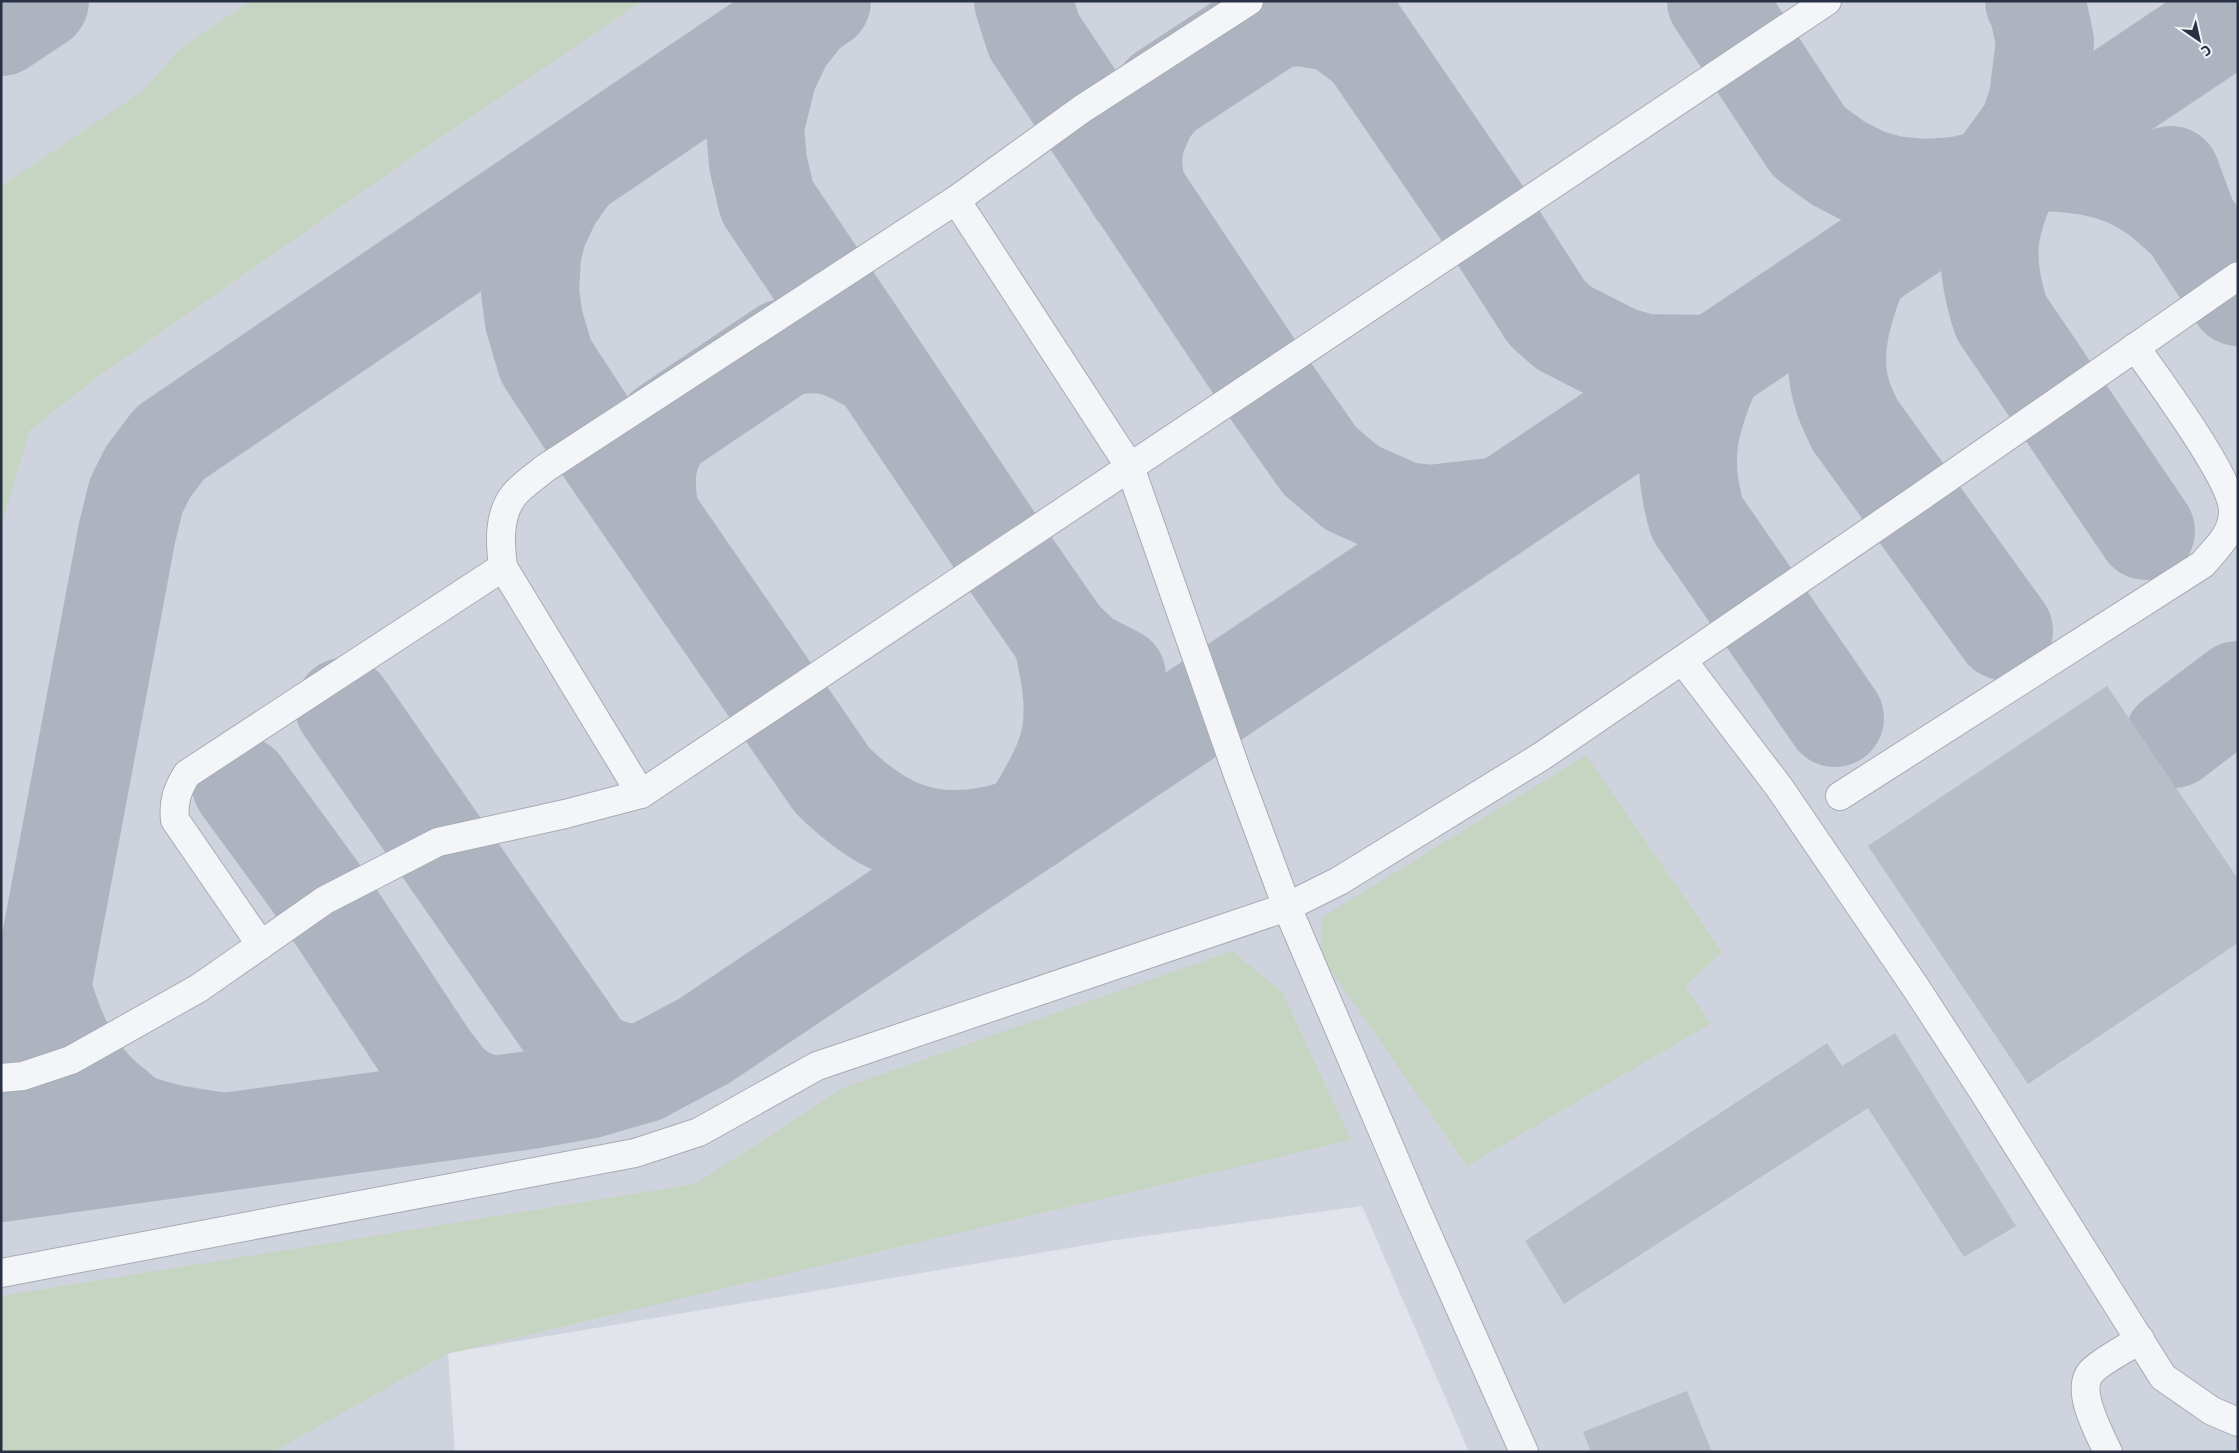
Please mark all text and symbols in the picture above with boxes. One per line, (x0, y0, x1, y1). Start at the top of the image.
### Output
north arrow (2174, 15, 2224, 65)
text: С (2198, 42, 2215, 61)

